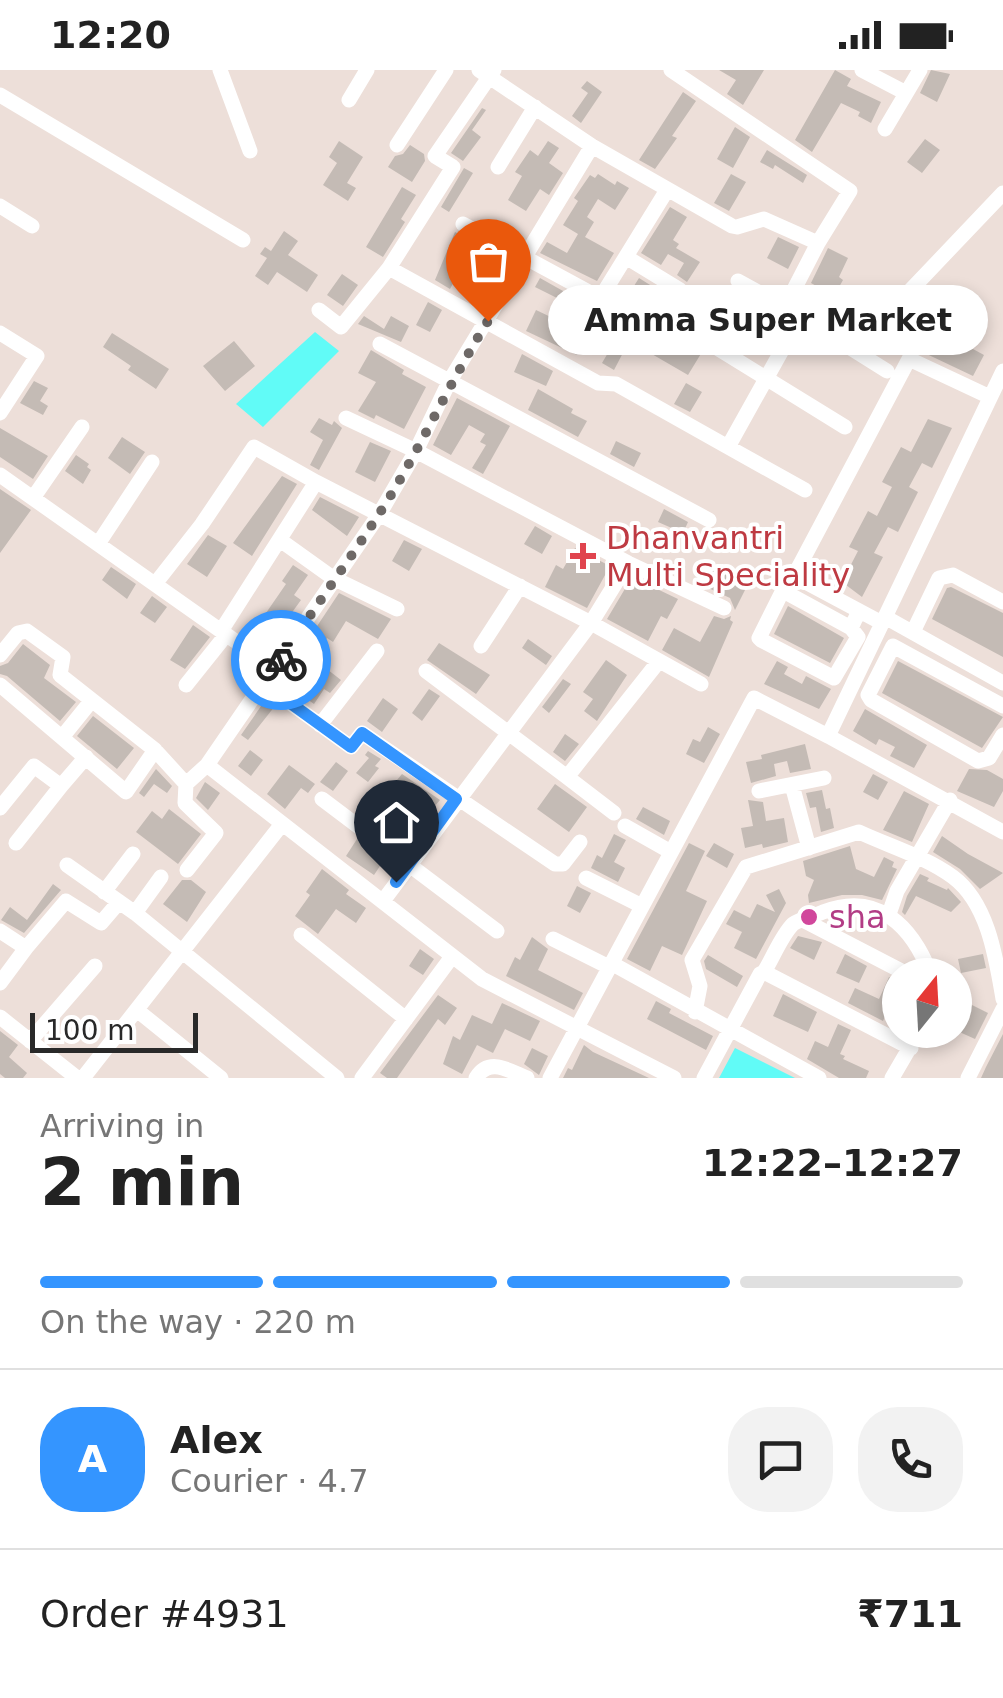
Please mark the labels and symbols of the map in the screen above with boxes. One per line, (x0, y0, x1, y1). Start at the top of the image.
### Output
pin (446, 219, 531, 322)
callout: Amma Super Market (548, 286, 988, 356)
place label: Dhanvantri Multi Speciality (606, 519, 850, 594)
marker: Dhanvantri Multi Speciality (570, 543, 596, 569)
courier (231, 610, 331, 710)
pin (354, 780, 439, 883)
place label: sha (829, 898, 886, 936)
marker: sha (798, 906, 820, 928)
north arrow (882, 958, 972, 1048)
scale bar (30, 1008, 198, 1053)

